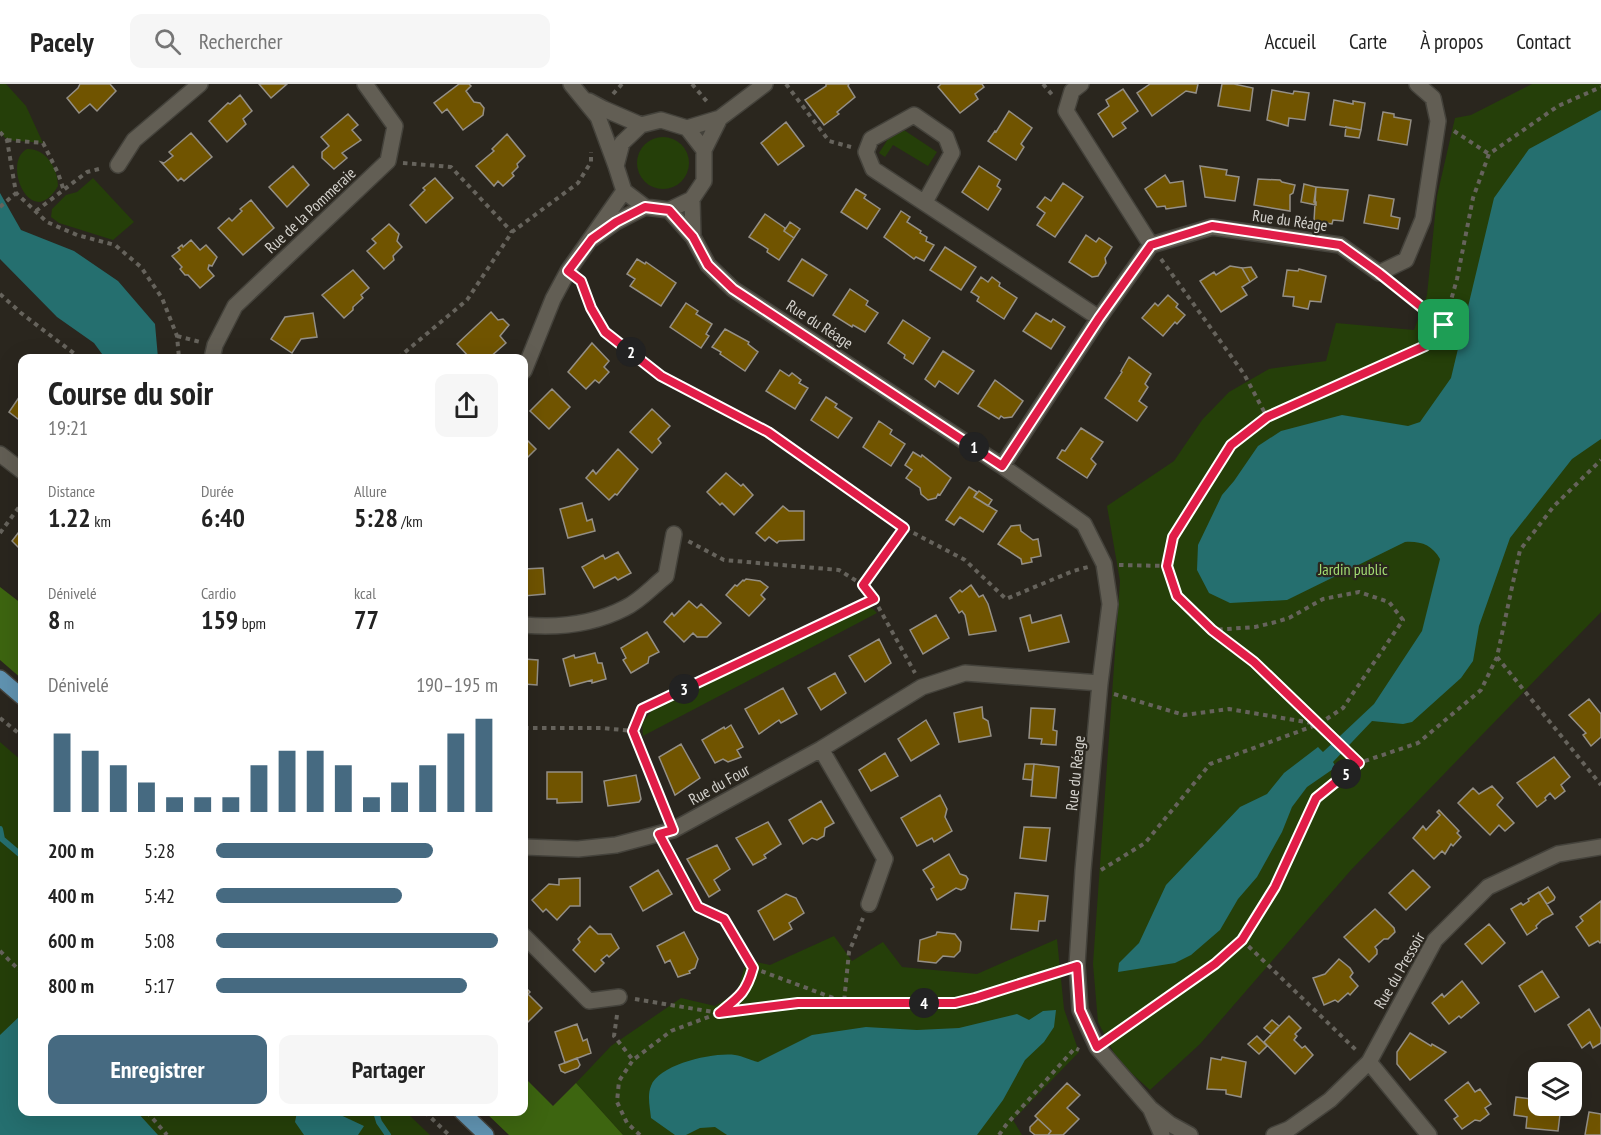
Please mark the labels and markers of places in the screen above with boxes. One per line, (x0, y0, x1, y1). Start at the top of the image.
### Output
pin (1418, 299, 1469, 350)
pin: 2 (616, 337, 646, 367)
pin: 1 (959, 432, 989, 462)
pin: 3 (669, 674, 699, 704)
pin: 5 (1331, 759, 1361, 789)
pin: 4 (909, 988, 939, 1018)

